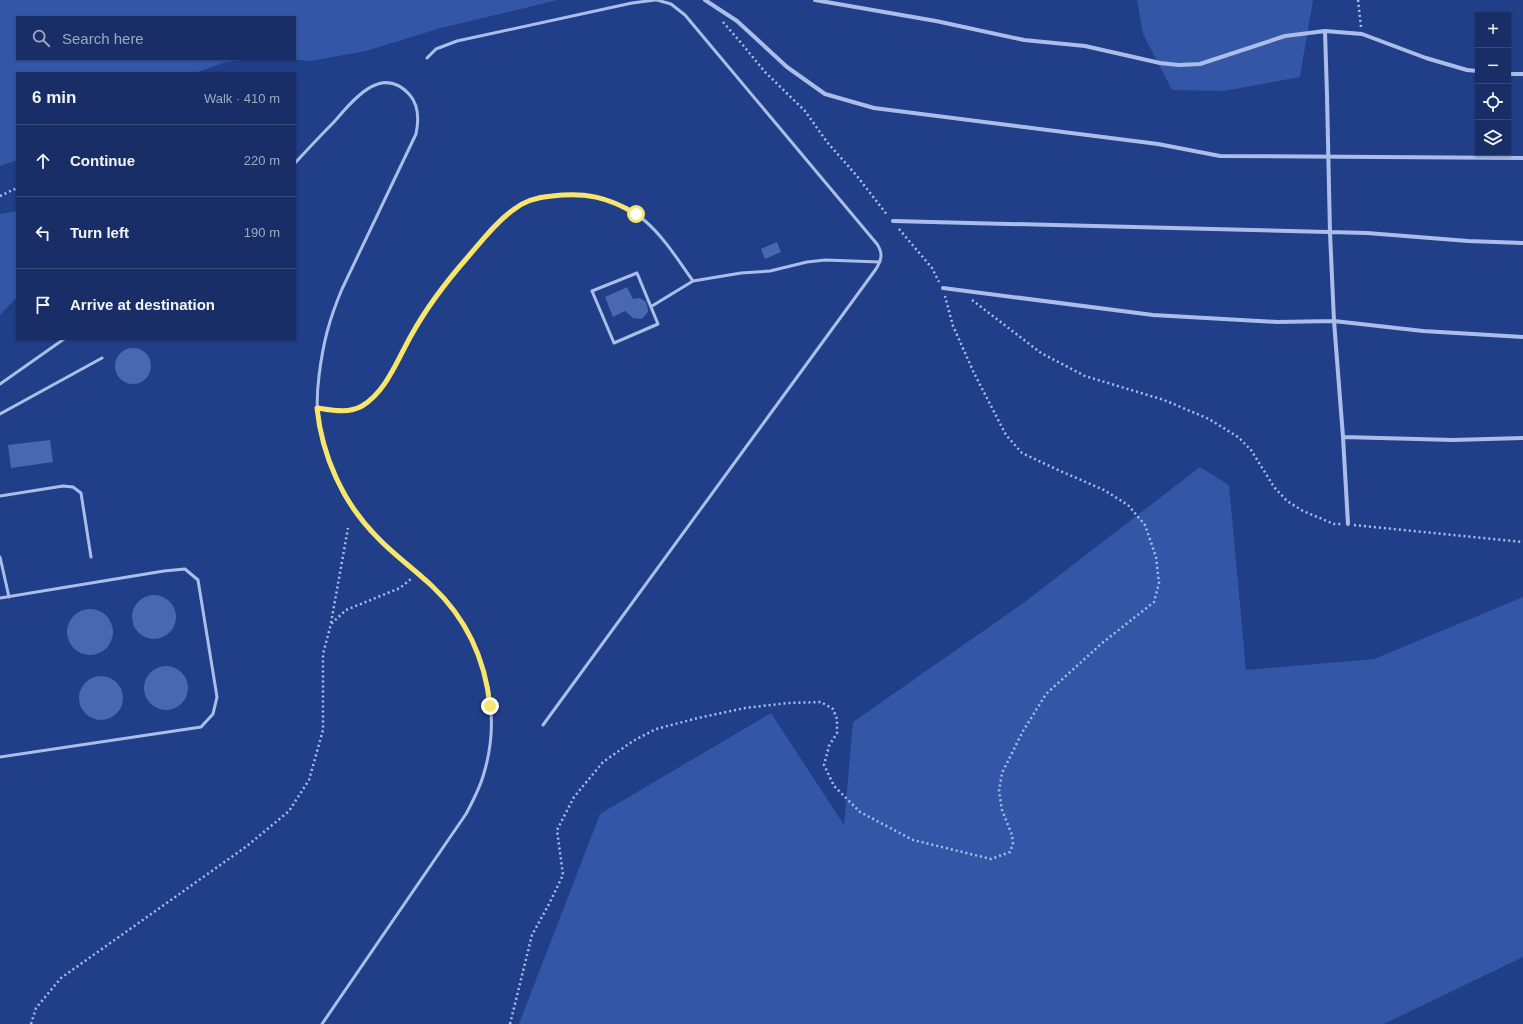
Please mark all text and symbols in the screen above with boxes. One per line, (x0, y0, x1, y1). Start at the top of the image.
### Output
map controls (1475, 12, 1511, 156)
button: + (1475, 12, 1511, 48)
search box (16, 16, 296, 60)
icon: search (30, 27, 52, 49)
text: Search here (62, 30, 144, 47)
button: − (1475, 48, 1511, 84)
button: locate (1475, 84, 1511, 120)
text: 6 min (32, 88, 76, 107)
text: Walk · 410 m (204, 91, 280, 106)
button: layers (1475, 120, 1511, 156)
icon: ahead (32, 150, 54, 172)
text: Continue (70, 152, 135, 169)
text: 220 m (244, 153, 280, 168)
route start (627, 205, 645, 223)
icon: left (32, 222, 54, 244)
text: Turn left (70, 224, 129, 241)
text: 190 m (244, 225, 280, 240)
icon: arrive (32, 294, 54, 316)
text: Arrive at destination (70, 296, 215, 313)
route end (481, 697, 499, 715)

